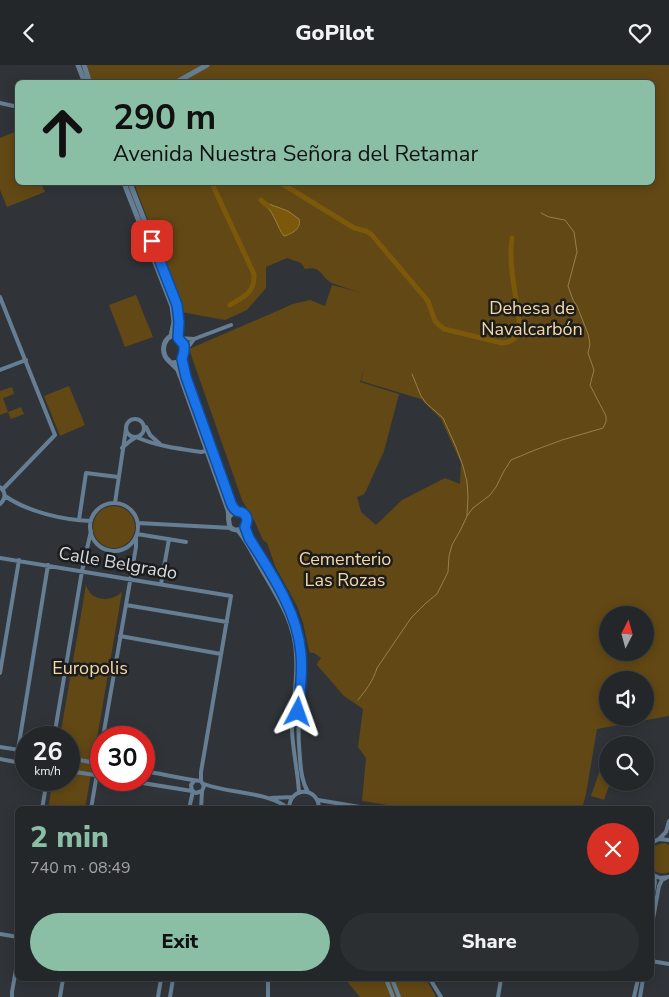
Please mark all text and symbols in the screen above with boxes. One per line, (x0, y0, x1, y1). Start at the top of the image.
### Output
text: GoPilot (295, 18, 374, 48)
icon: back (15, 19, 43, 47)
icon: heart (626, 19, 654, 47)
text: 290 m (113, 94, 216, 141)
icon: ahead (30, 100, 95, 165)
text: Avenida Nuestra Señora del Retamar (113, 139, 478, 169)
pin (131, 220, 173, 262)
icon: arrive (138, 227, 166, 255)
park label: Dehesa de Navalcarbón (481, 296, 583, 341)
street label: Calle Belgrado (57, 541, 179, 585)
park label: Cementerio Las Rozas (299, 547, 391, 592)
north arrow (599, 606, 654, 661)
map controls (599, 606, 654, 791)
park label: Europolis (52, 656, 128, 680)
button: sound (599, 671, 654, 726)
position arrow (271, 685, 323, 737)
speed limit sign: 30 (90, 726, 155, 791)
text: 26 (32, 735, 63, 769)
button: search (599, 736, 654, 791)
text: km/h (34, 763, 61, 779)
text: 2 min (30, 817, 109, 858)
button: close (587, 823, 639, 875)
text: 740 m · 08:49 (30, 857, 131, 879)
button: Exit (30, 913, 330, 971)
button: Share (340, 913, 639, 971)

